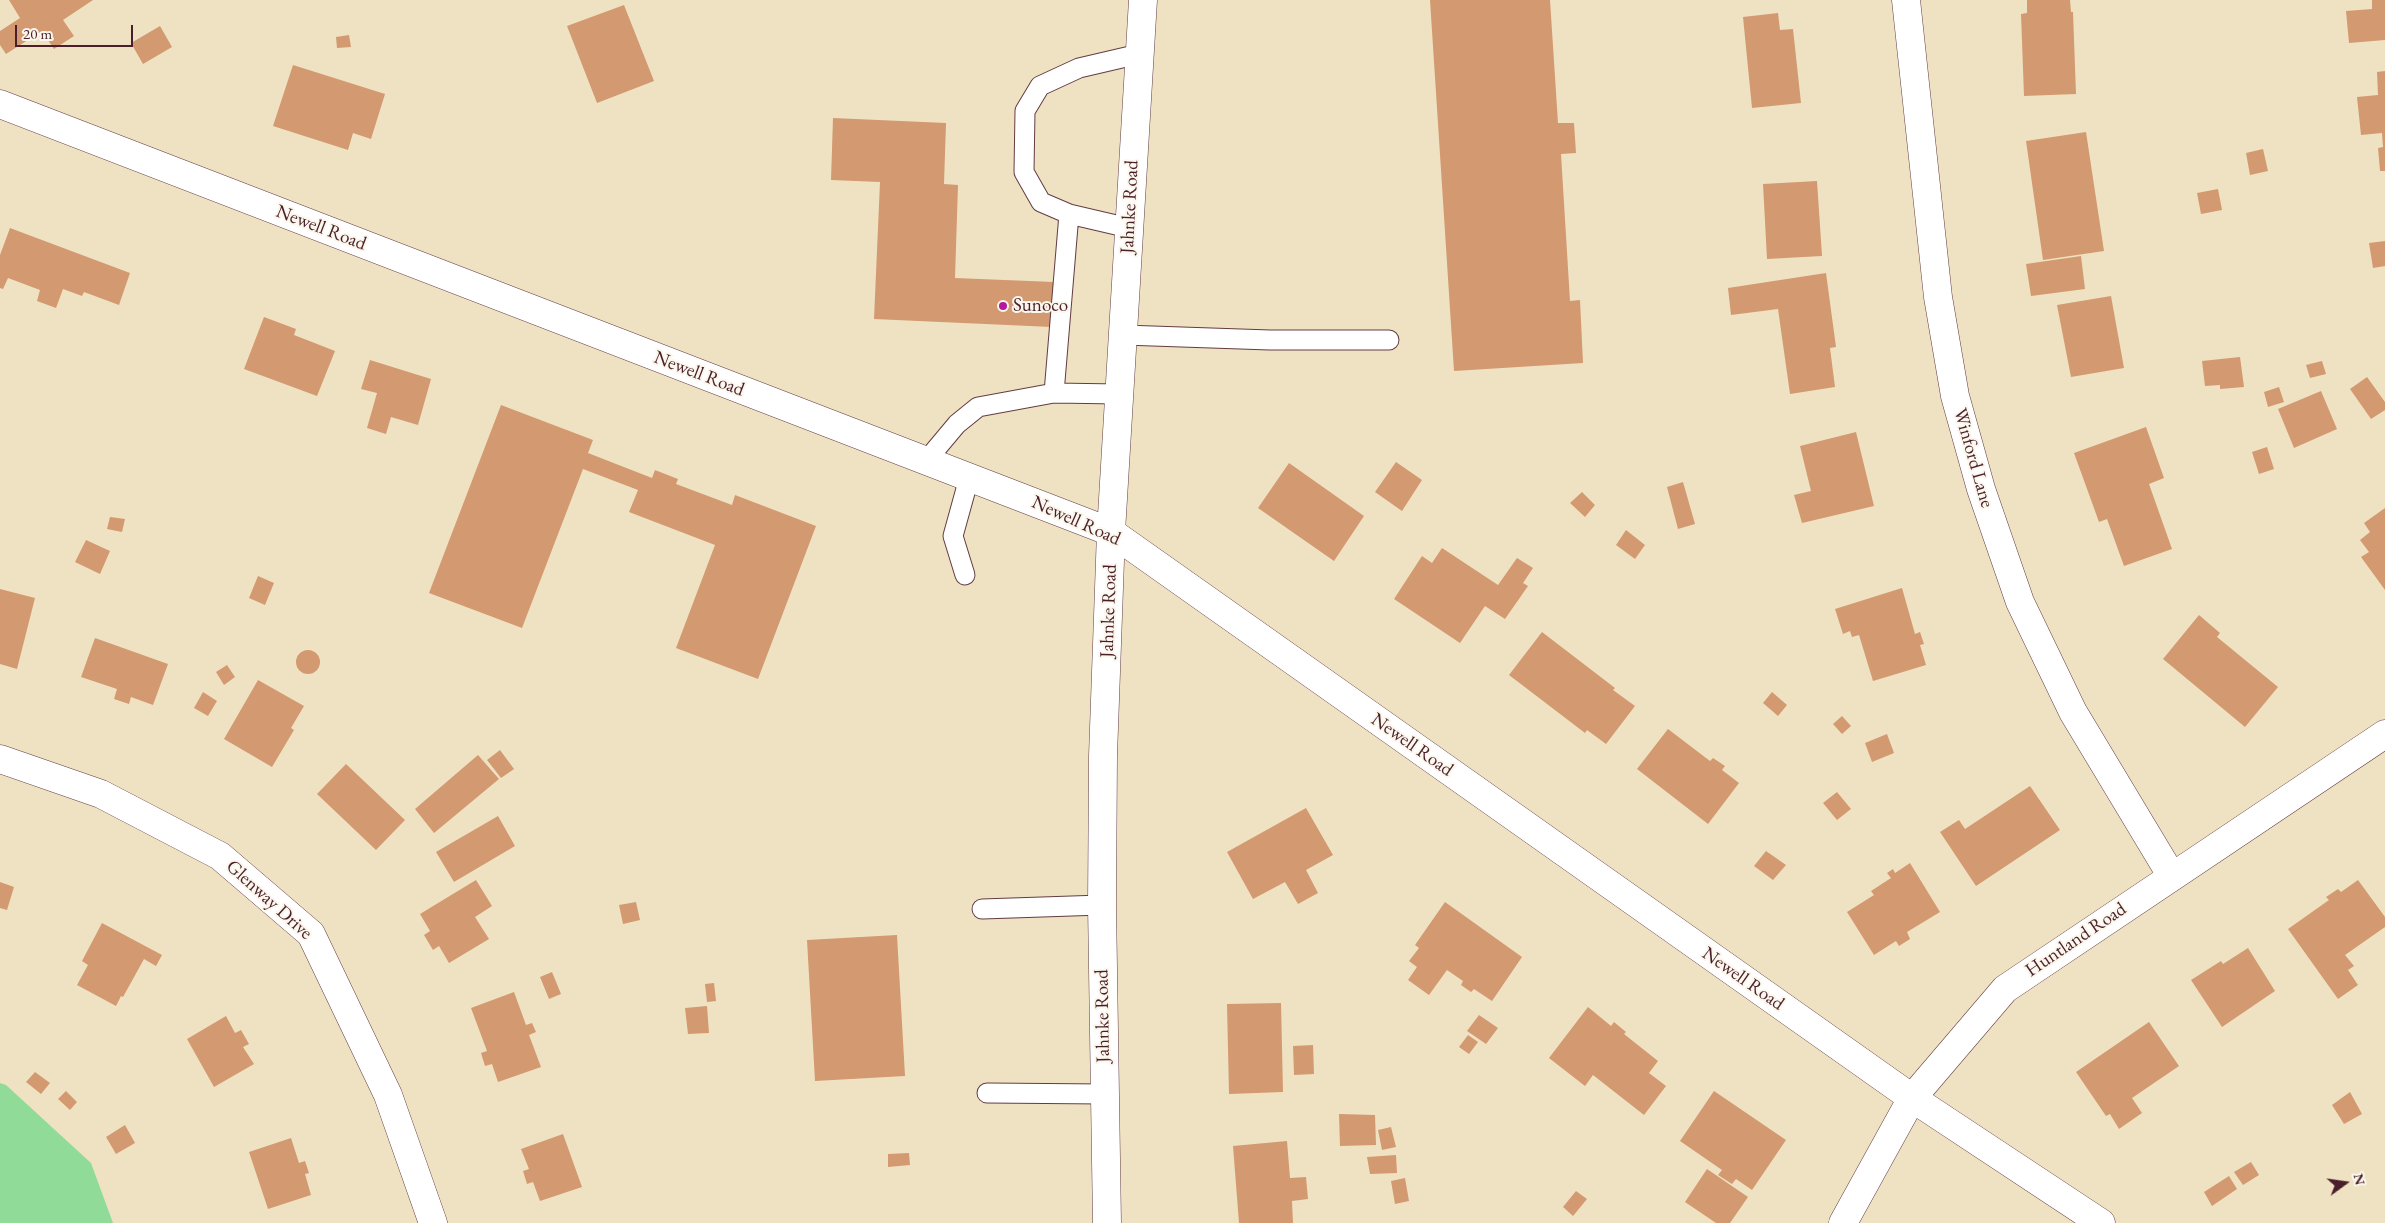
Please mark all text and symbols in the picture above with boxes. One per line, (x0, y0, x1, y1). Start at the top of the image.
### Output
scale bar (18, 15, 135, 47)
text: 20 m (23, 24, 52, 43)
street label: Jahnke Road (1116, 160, 1144, 254)
street label: Newell Road (273, 200, 369, 256)
place label: Sunoco (1013, 295, 1068, 317)
marker: Sunoco (997, 300, 1009, 312)
street label: Newell Road (651, 346, 747, 402)
street label: Winford Lane (1948, 406, 1998, 510)
street label: Newell Road (1028, 491, 1124, 551)
street label: Jahnke Road (1096, 564, 1122, 658)
street label: Newell Road (1367, 708, 1457, 782)
street label: Glenway Drive (221, 855, 317, 945)
street label: Huntland Road (2021, 898, 2131, 982)
street label: Newell Road (1698, 942, 1788, 1016)
street label: Jahnke Road (1091, 969, 1115, 1063)
north arrow (2320, 1158, 2370, 1208)
text: N (2349, 1172, 2370, 1187)

